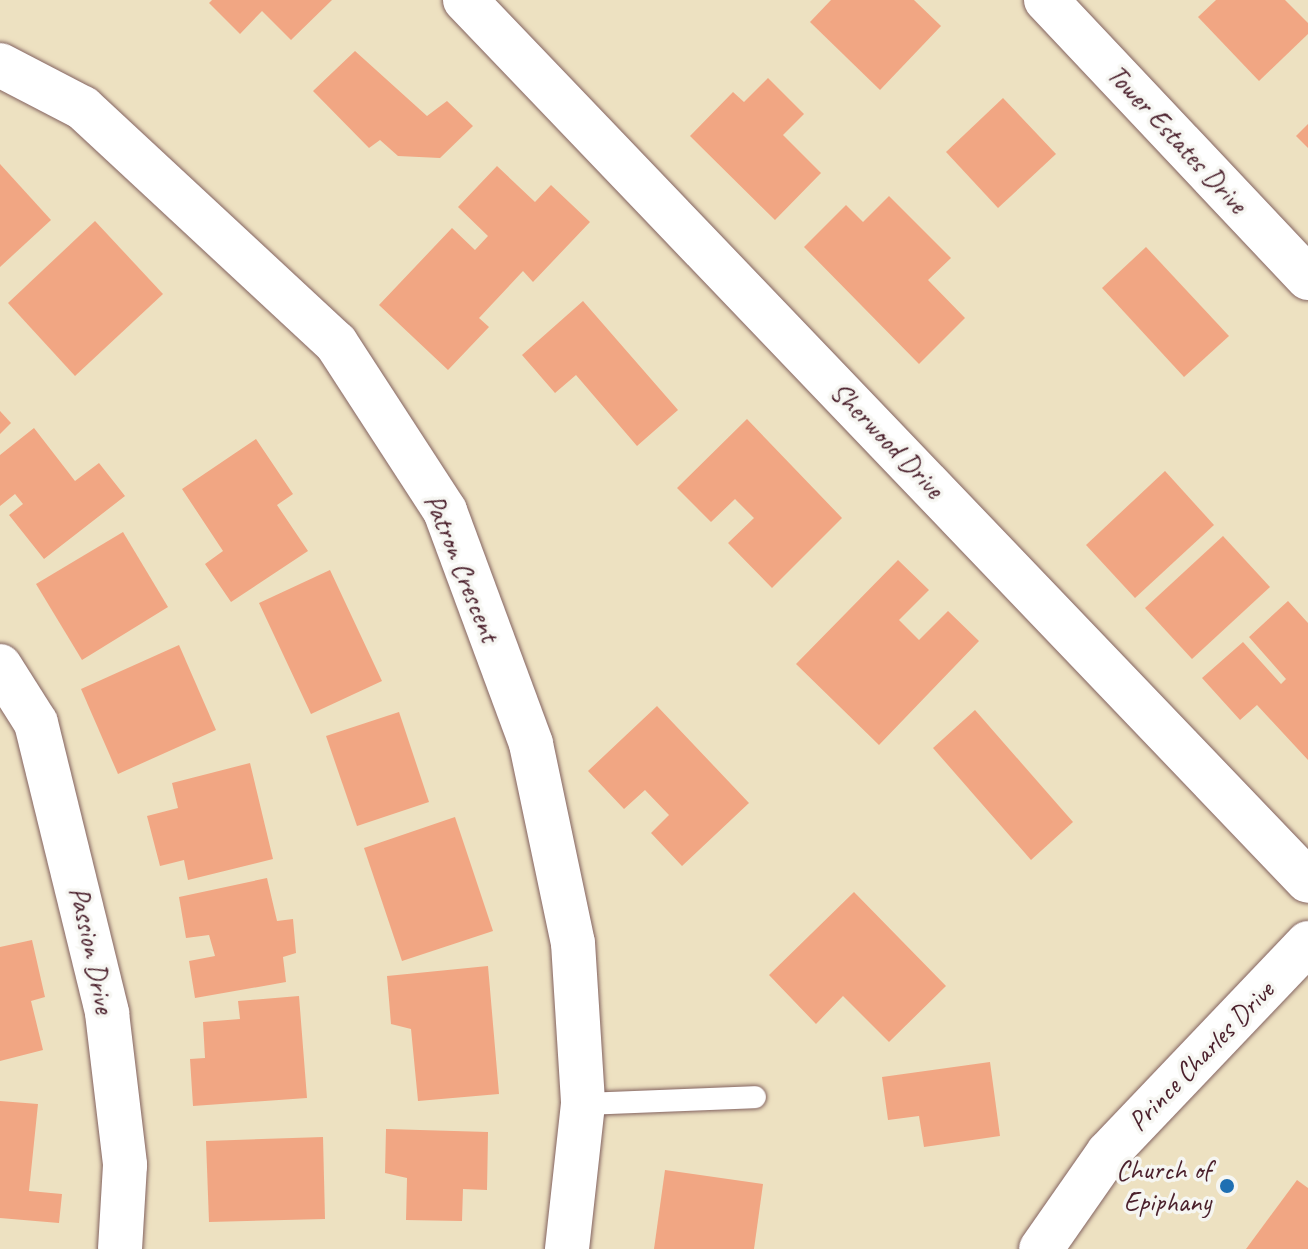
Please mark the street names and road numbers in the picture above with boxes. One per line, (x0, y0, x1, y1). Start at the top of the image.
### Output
street label: Tower Estates Drive (1100, 58, 1254, 220)
street label: Sherwood Drive (823, 375, 951, 505)
street label: Patron Crescent (417, 489, 507, 647)
street label: Passion Drive (62, 884, 122, 1016)
street label: Prince Charles Drive (1121, 974, 1281, 1138)

